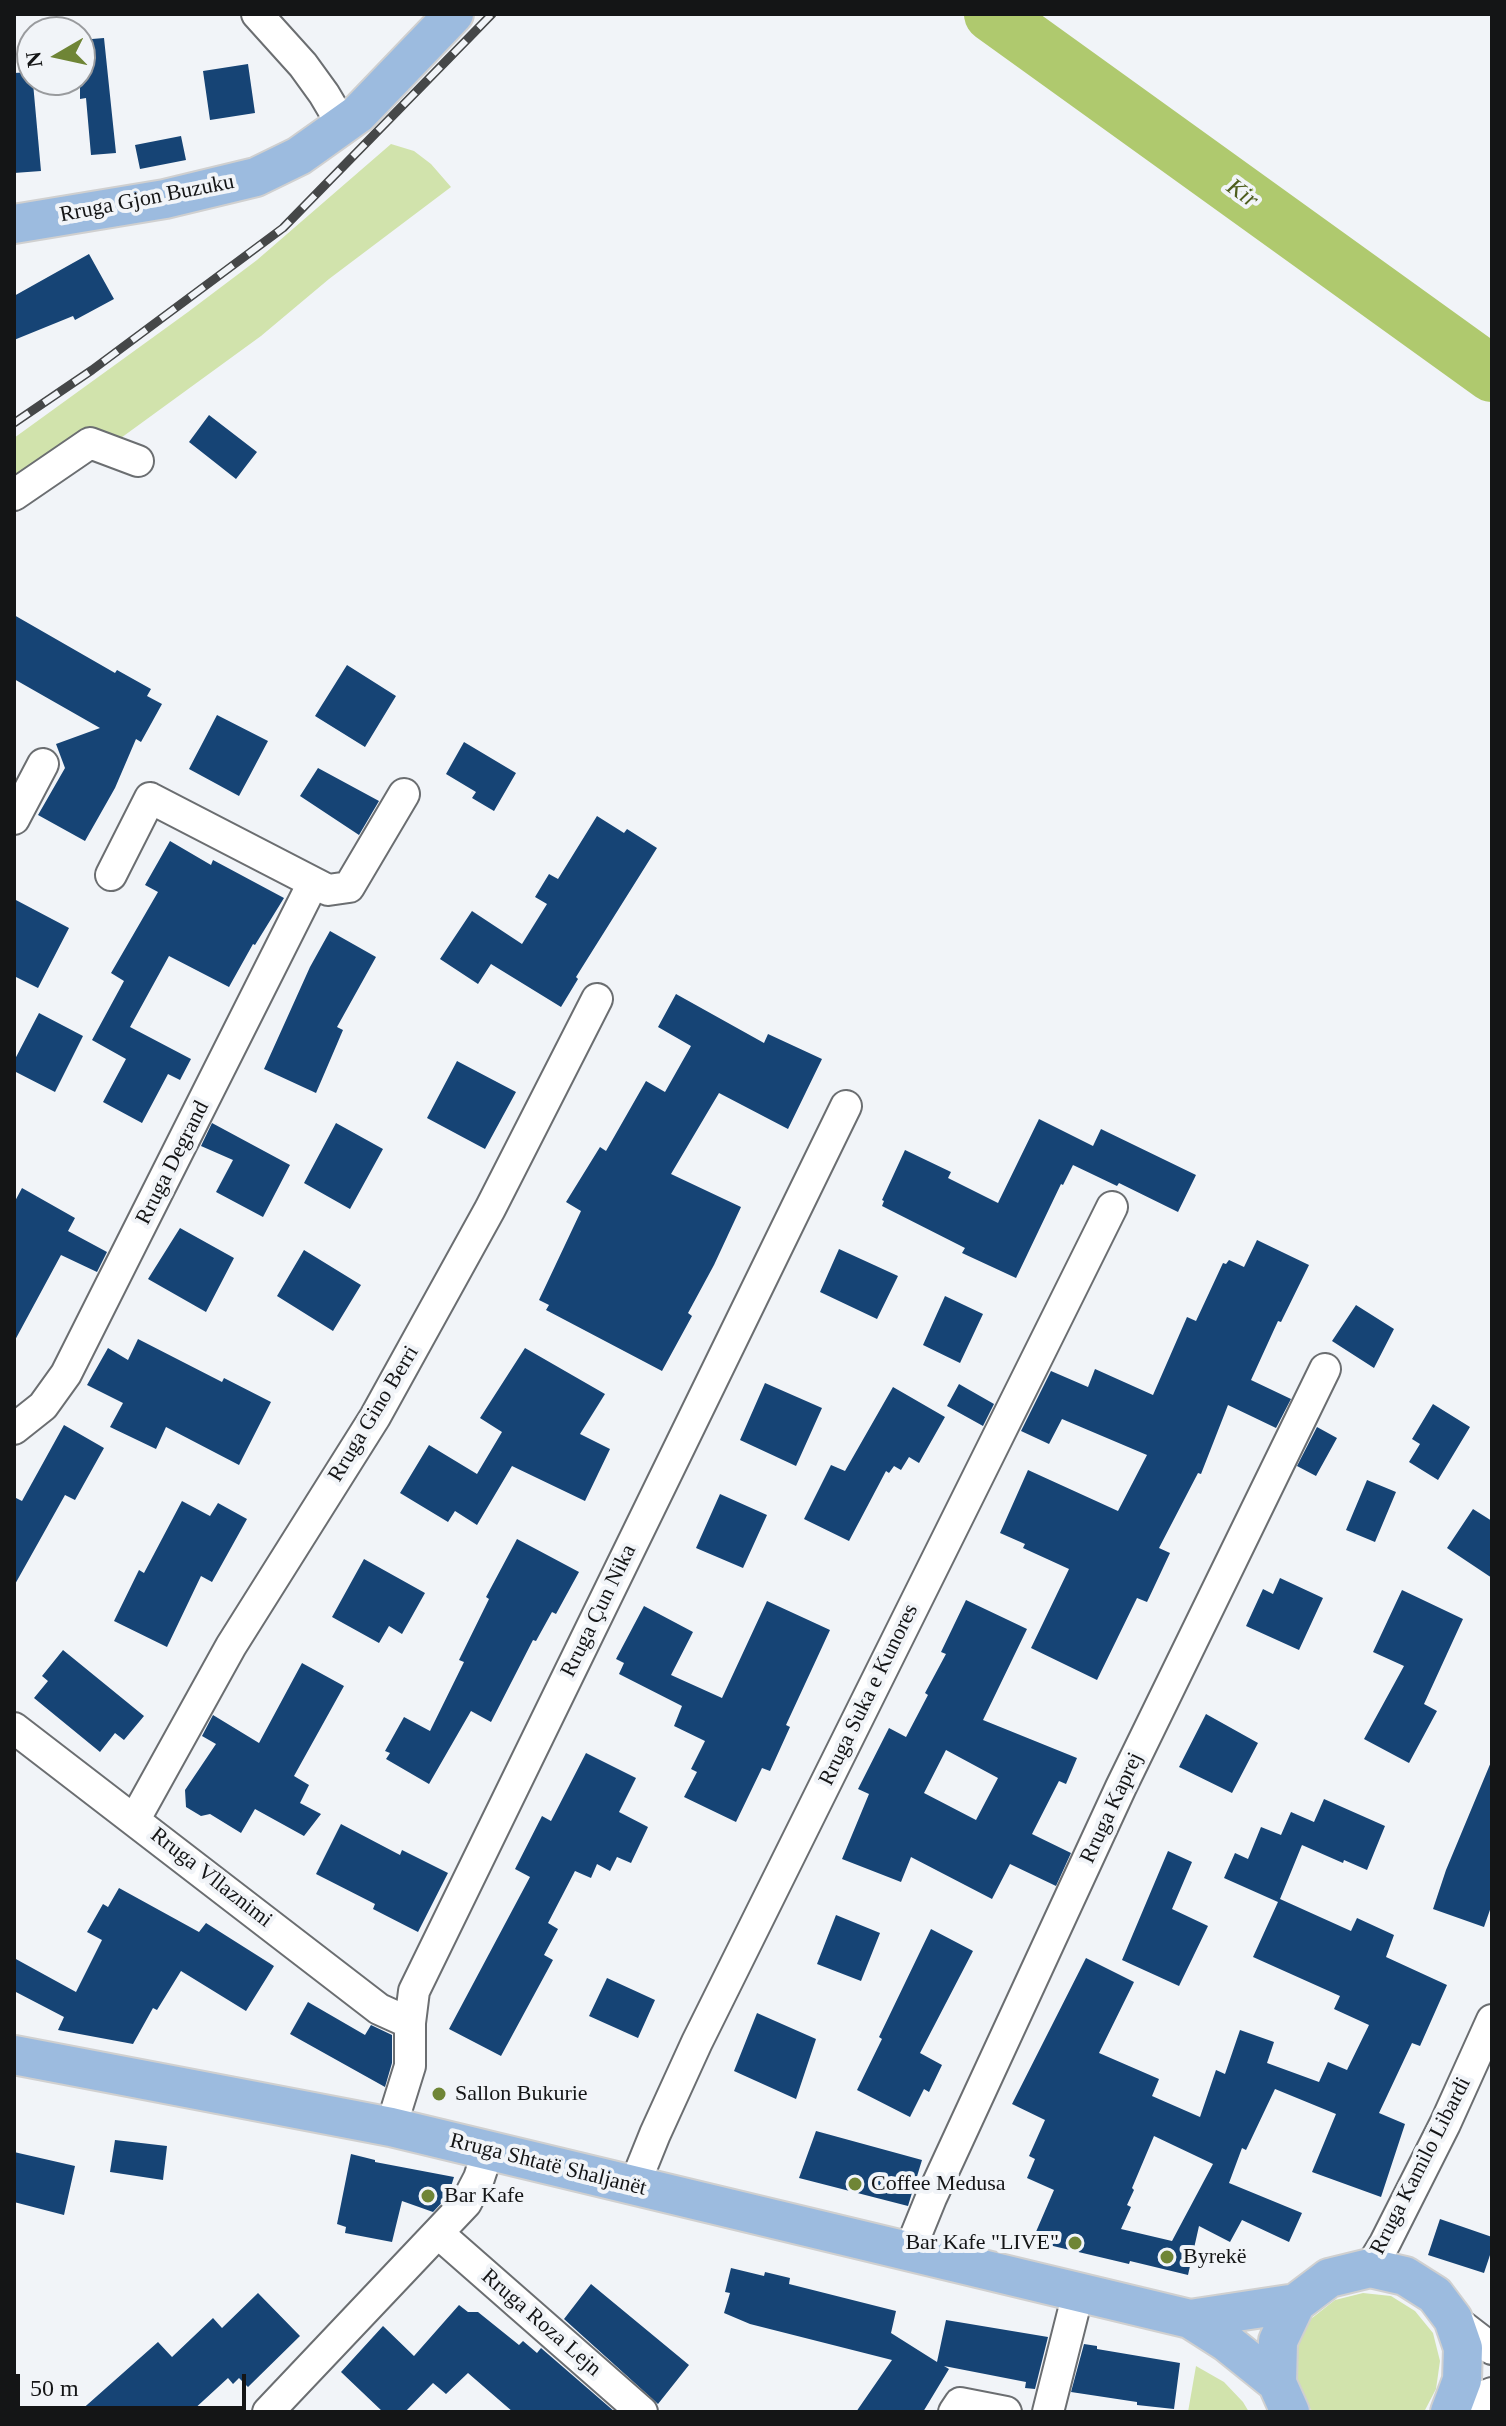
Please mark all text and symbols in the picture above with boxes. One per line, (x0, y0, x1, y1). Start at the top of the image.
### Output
north arrow (16, 16, 96, 96)
text: N (20, 50, 47, 69)
street label: Rruga Gjon Buzuku (58, 169, 236, 229)
water label: Kir (1221, 173, 1263, 215)
street label: Rruga Degrand (131, 1097, 215, 1229)
street label: Rruga Gino Berri (323, 1341, 425, 1487)
street label: Rruga Çun Nika (556, 1540, 642, 1682)
street label: Rruga Suka e Kunores (814, 1600, 924, 1790)
street label: Rruga Kaprej (1075, 1748, 1149, 1868)
street label: Rruga Vllaznimi (145, 1822, 277, 1934)
street label: Rruga Kamilo Libardi (1365, 2073, 1477, 2259)
place label: Sallon Bukurie (455, 2081, 588, 2107)
marker: Sallon Bukurie (430, 2085, 448, 2103)
street label: Rruga Shtatë Shaljanët (447, 2128, 649, 2202)
place label: Coffee Medusa (871, 2171, 1006, 2197)
marker: Coffee Medusa (846, 2175, 864, 2193)
place label: Bar Kafe (444, 2183, 524, 2209)
marker: Bar Kafe (419, 2187, 437, 2205)
place label: Bar Kafe "LIVE" (905, 2230, 1059, 2256)
marker: Bar Kafe "LIVE" (1066, 2234, 1084, 2252)
place label: Byrekë (1183, 2244, 1247, 2270)
marker: Byrekë (1158, 2248, 1176, 2266)
street label: Rruga Roza Lejn (476, 2264, 606, 2382)
scale bar (20, 2358, 250, 2408)
text: 50 m (30, 2375, 79, 2401)

